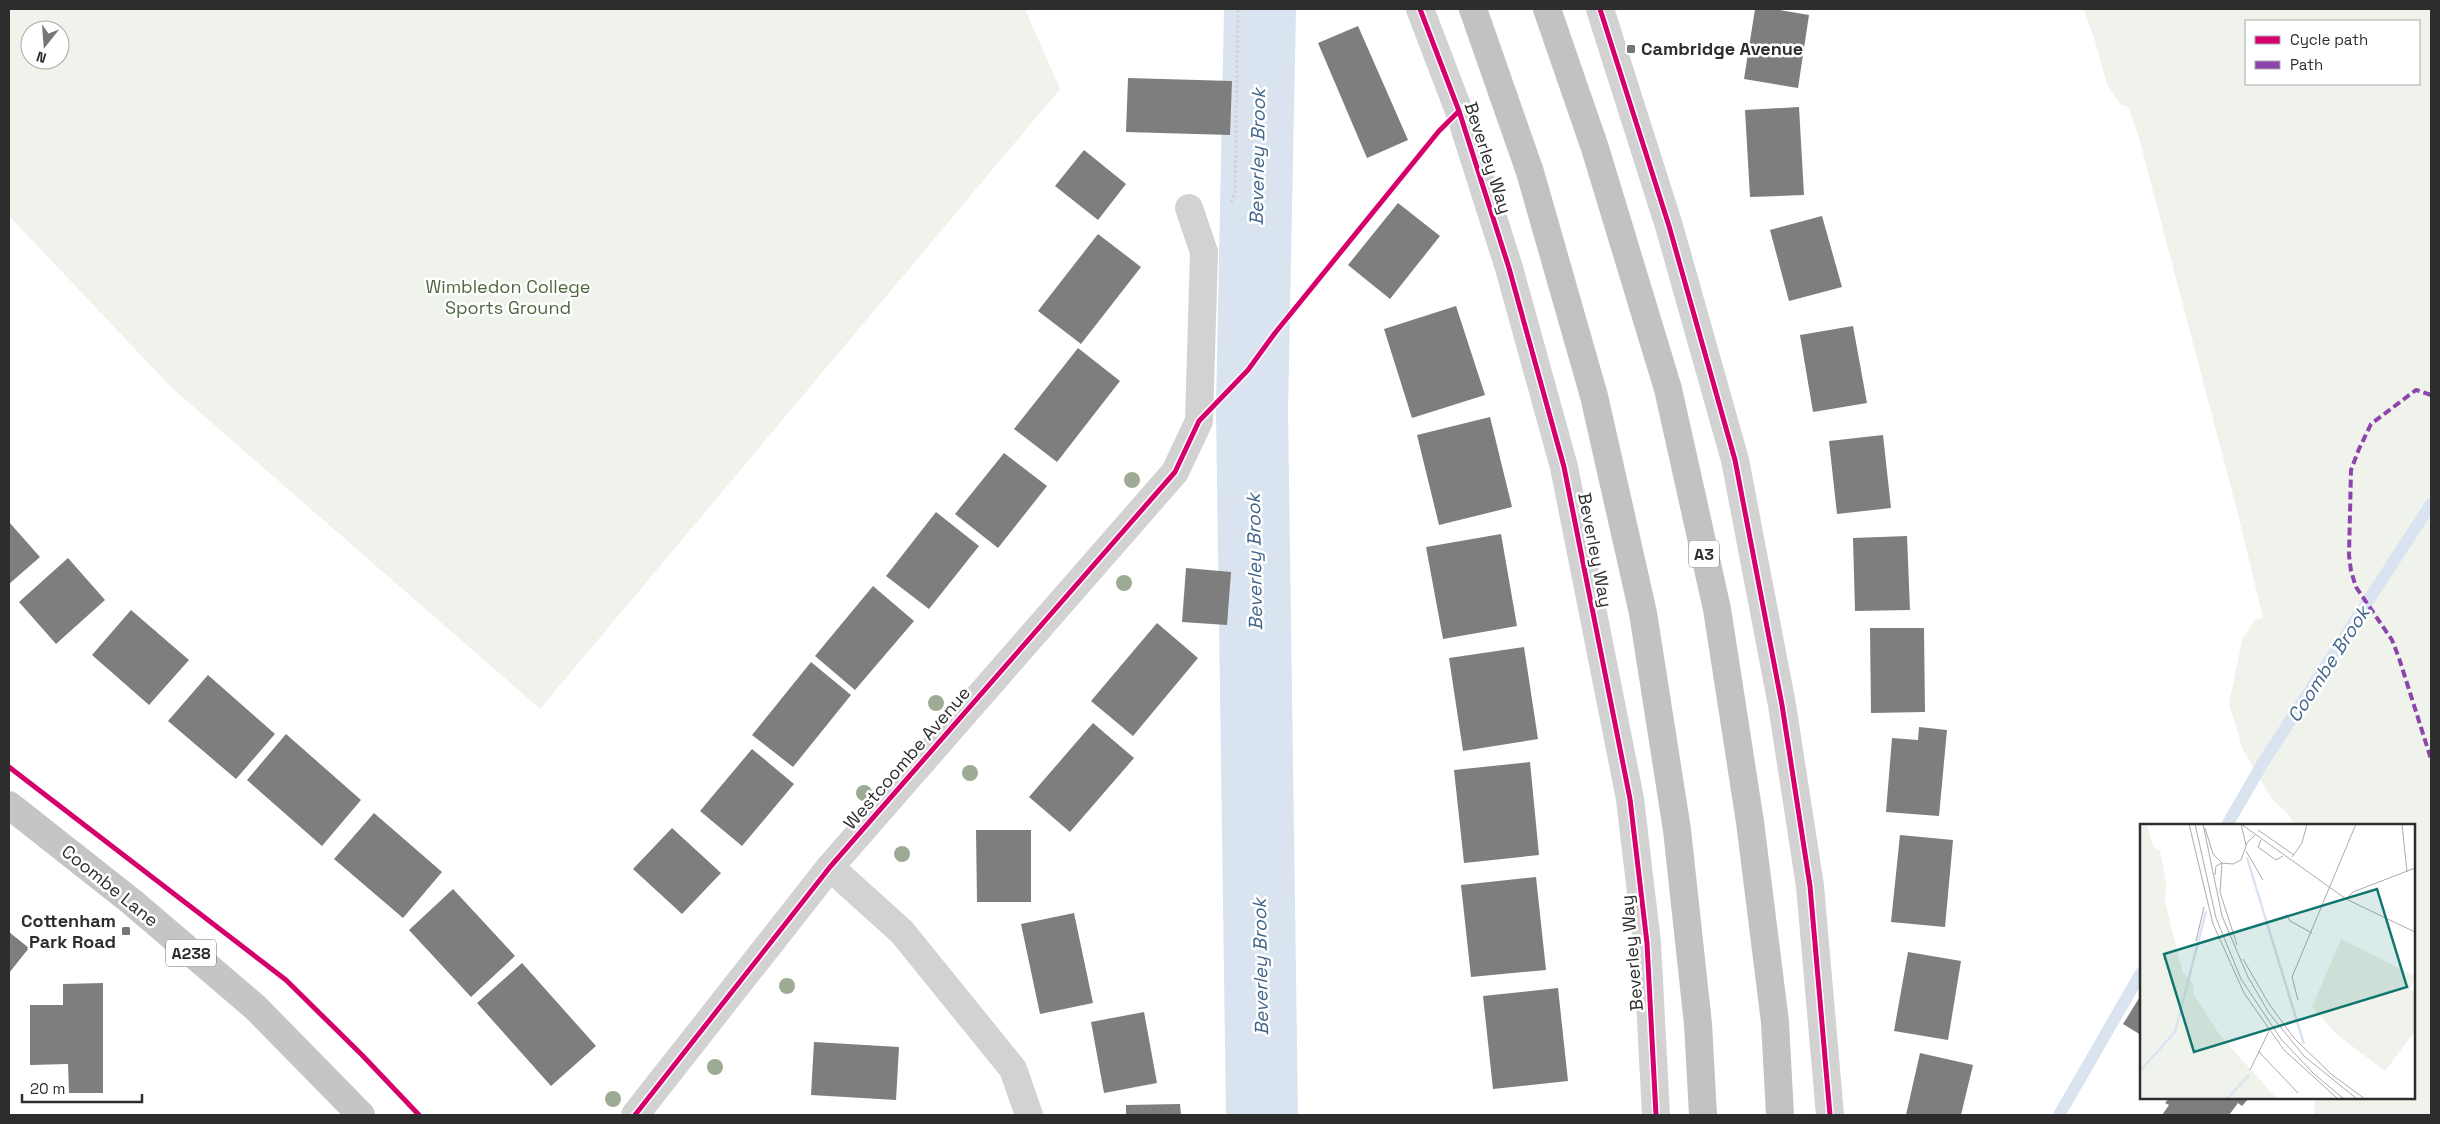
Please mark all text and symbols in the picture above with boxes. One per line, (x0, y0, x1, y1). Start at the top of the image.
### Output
north arrow (20, 20, 70, 70)
legend (2245, 20, 2420, 85)
text: Cycle path (2290, 30, 2368, 49)
place label: Cambridge Avenue (1641, 37, 1803, 60)
marker: Cambridge Avenue (1625, 43, 1637, 55)
text: N (34, 47, 48, 67)
text: Path (2290, 55, 2323, 74)
water label: Beverley Brook (1244, 85, 1271, 226)
street label: Beverley Way (1460, 99, 1517, 217)
park label: Wimbledon College Sports Ground (425, 275, 591, 319)
water label: Beverley Brook (1241, 490, 1268, 631)
street label: Beverley Way (1573, 491, 1618, 609)
road number: A3 (1689, 540, 1719, 568)
water label: Coombe Brook (2282, 599, 2377, 727)
street label: Westcoombe Avenue (838, 681, 975, 834)
inset map (2140, 824, 2415, 1099)
street label: Coombe Lane (57, 840, 163, 932)
street label: Beverley Way (1615, 894, 1648, 1012)
water label: Beverley Brook (1247, 895, 1274, 1036)
place label: Cottenham Park Road (21, 909, 116, 953)
marker: Cottenham Park Road (120, 925, 132, 937)
road number: A238 (166, 940, 216, 966)
scale bar (22, 1072, 142, 1104)
text: 20 m (30, 1079, 65, 1098)

